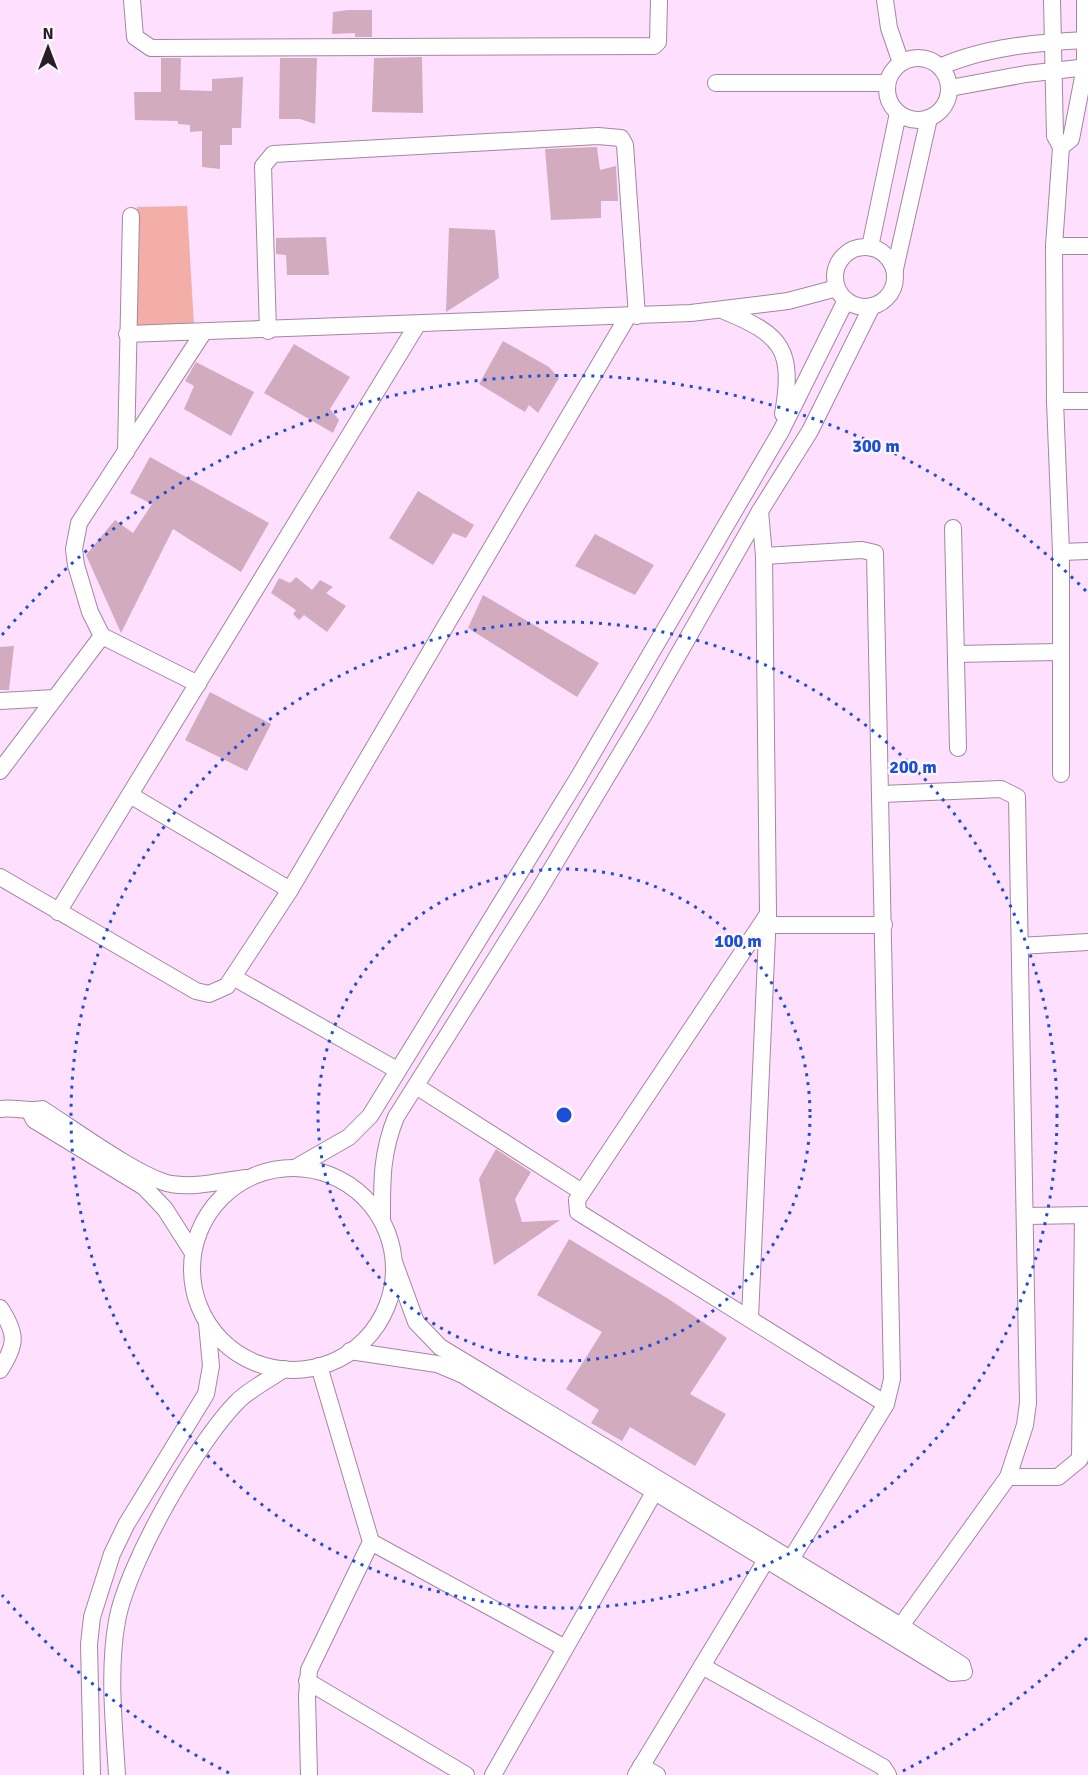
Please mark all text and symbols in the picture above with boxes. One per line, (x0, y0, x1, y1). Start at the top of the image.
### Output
north arrow (18, 18, 78, 78)
text: N (42, 24, 54, 44)
text: 300 m (852, 435, 900, 457)
text: 200 m (889, 756, 937, 778)
text: 100 m (714, 930, 762, 952)
centre of rings (554, 1105, 574, 1125)

